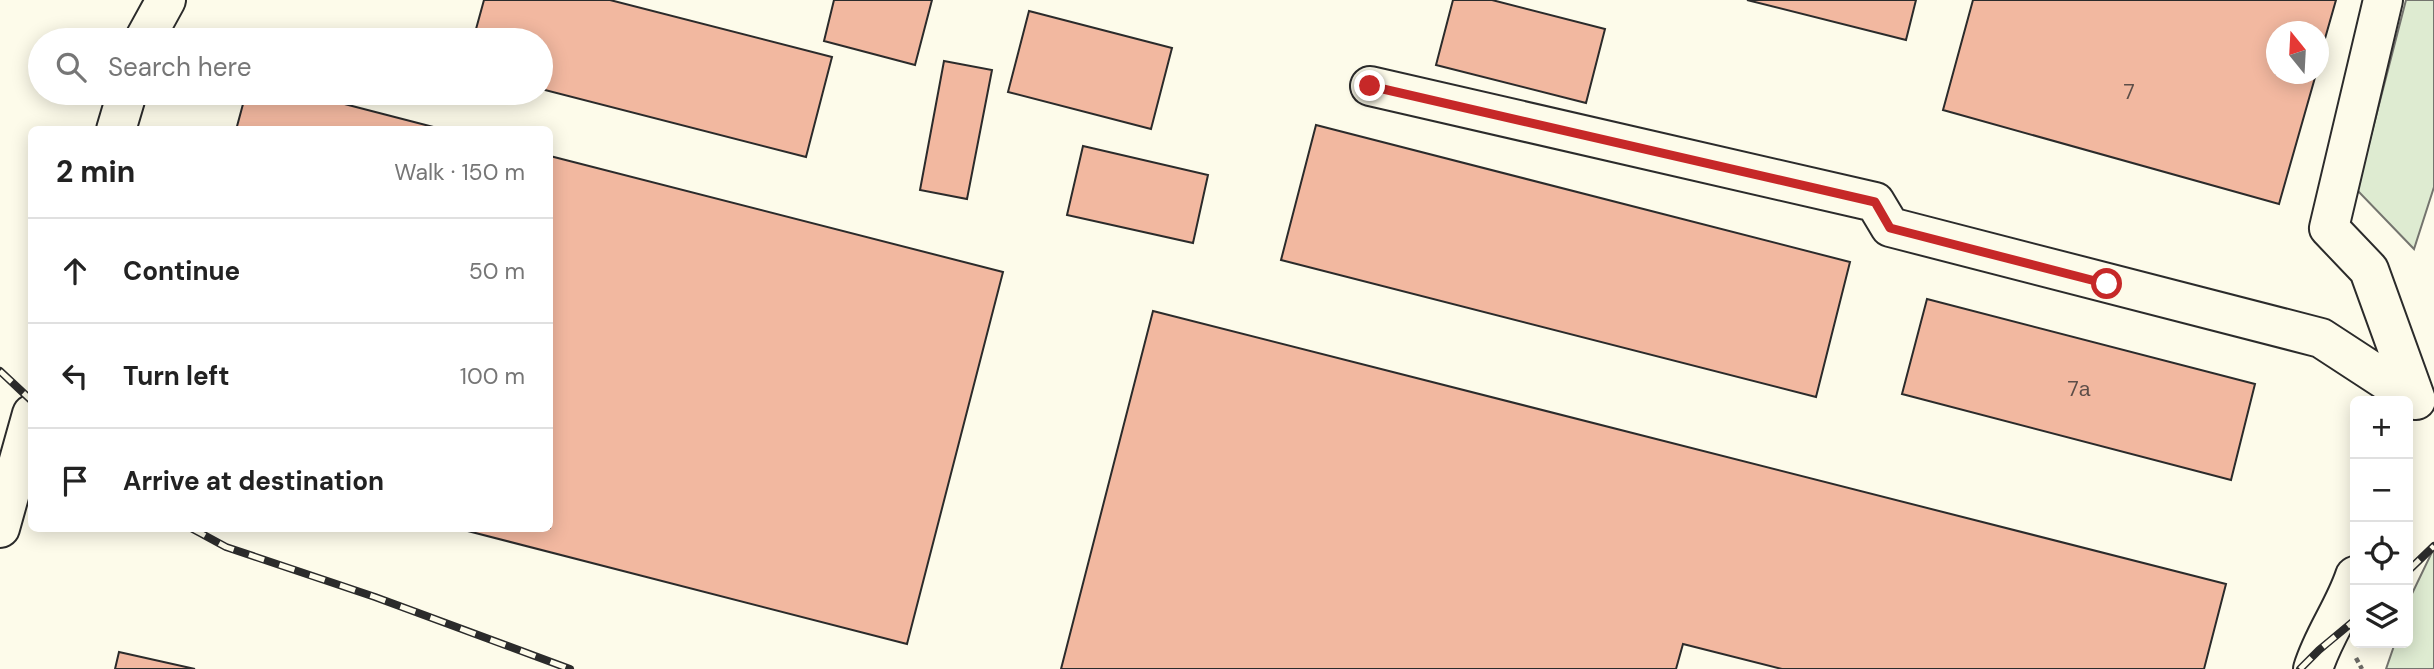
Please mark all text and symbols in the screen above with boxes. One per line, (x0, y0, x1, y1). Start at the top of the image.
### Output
north arrow (2266, 21, 2329, 84)
search box (28, 28, 553, 105)
icon: search (52, 48, 90, 86)
text: Search here (108, 50, 251, 84)
route end (1354, 70, 1385, 101)
house number: 7 (2123, 78, 2135, 106)
text: 2 min (56, 152, 135, 191)
text: Walk · 150 m (394, 157, 525, 187)
icon: ahead (56, 252, 94, 290)
text: Continue (123, 254, 240, 288)
text: 50 m (469, 256, 525, 286)
route start (2091, 268, 2122, 299)
icon: left (56, 357, 94, 395)
text: Turn left (123, 359, 230, 393)
text: 100 m (460, 361, 525, 391)
house number: 7а (2068, 375, 2091, 403)
map controls (2350, 396, 2413, 648)
button: + (2350, 396, 2413, 459)
button: − (2350, 459, 2413, 522)
icon: arrive (56, 462, 94, 500)
text: Arrive at destination (123, 464, 384, 498)
button: locate (2350, 522, 2413, 585)
button: layers (2350, 585, 2413, 648)

